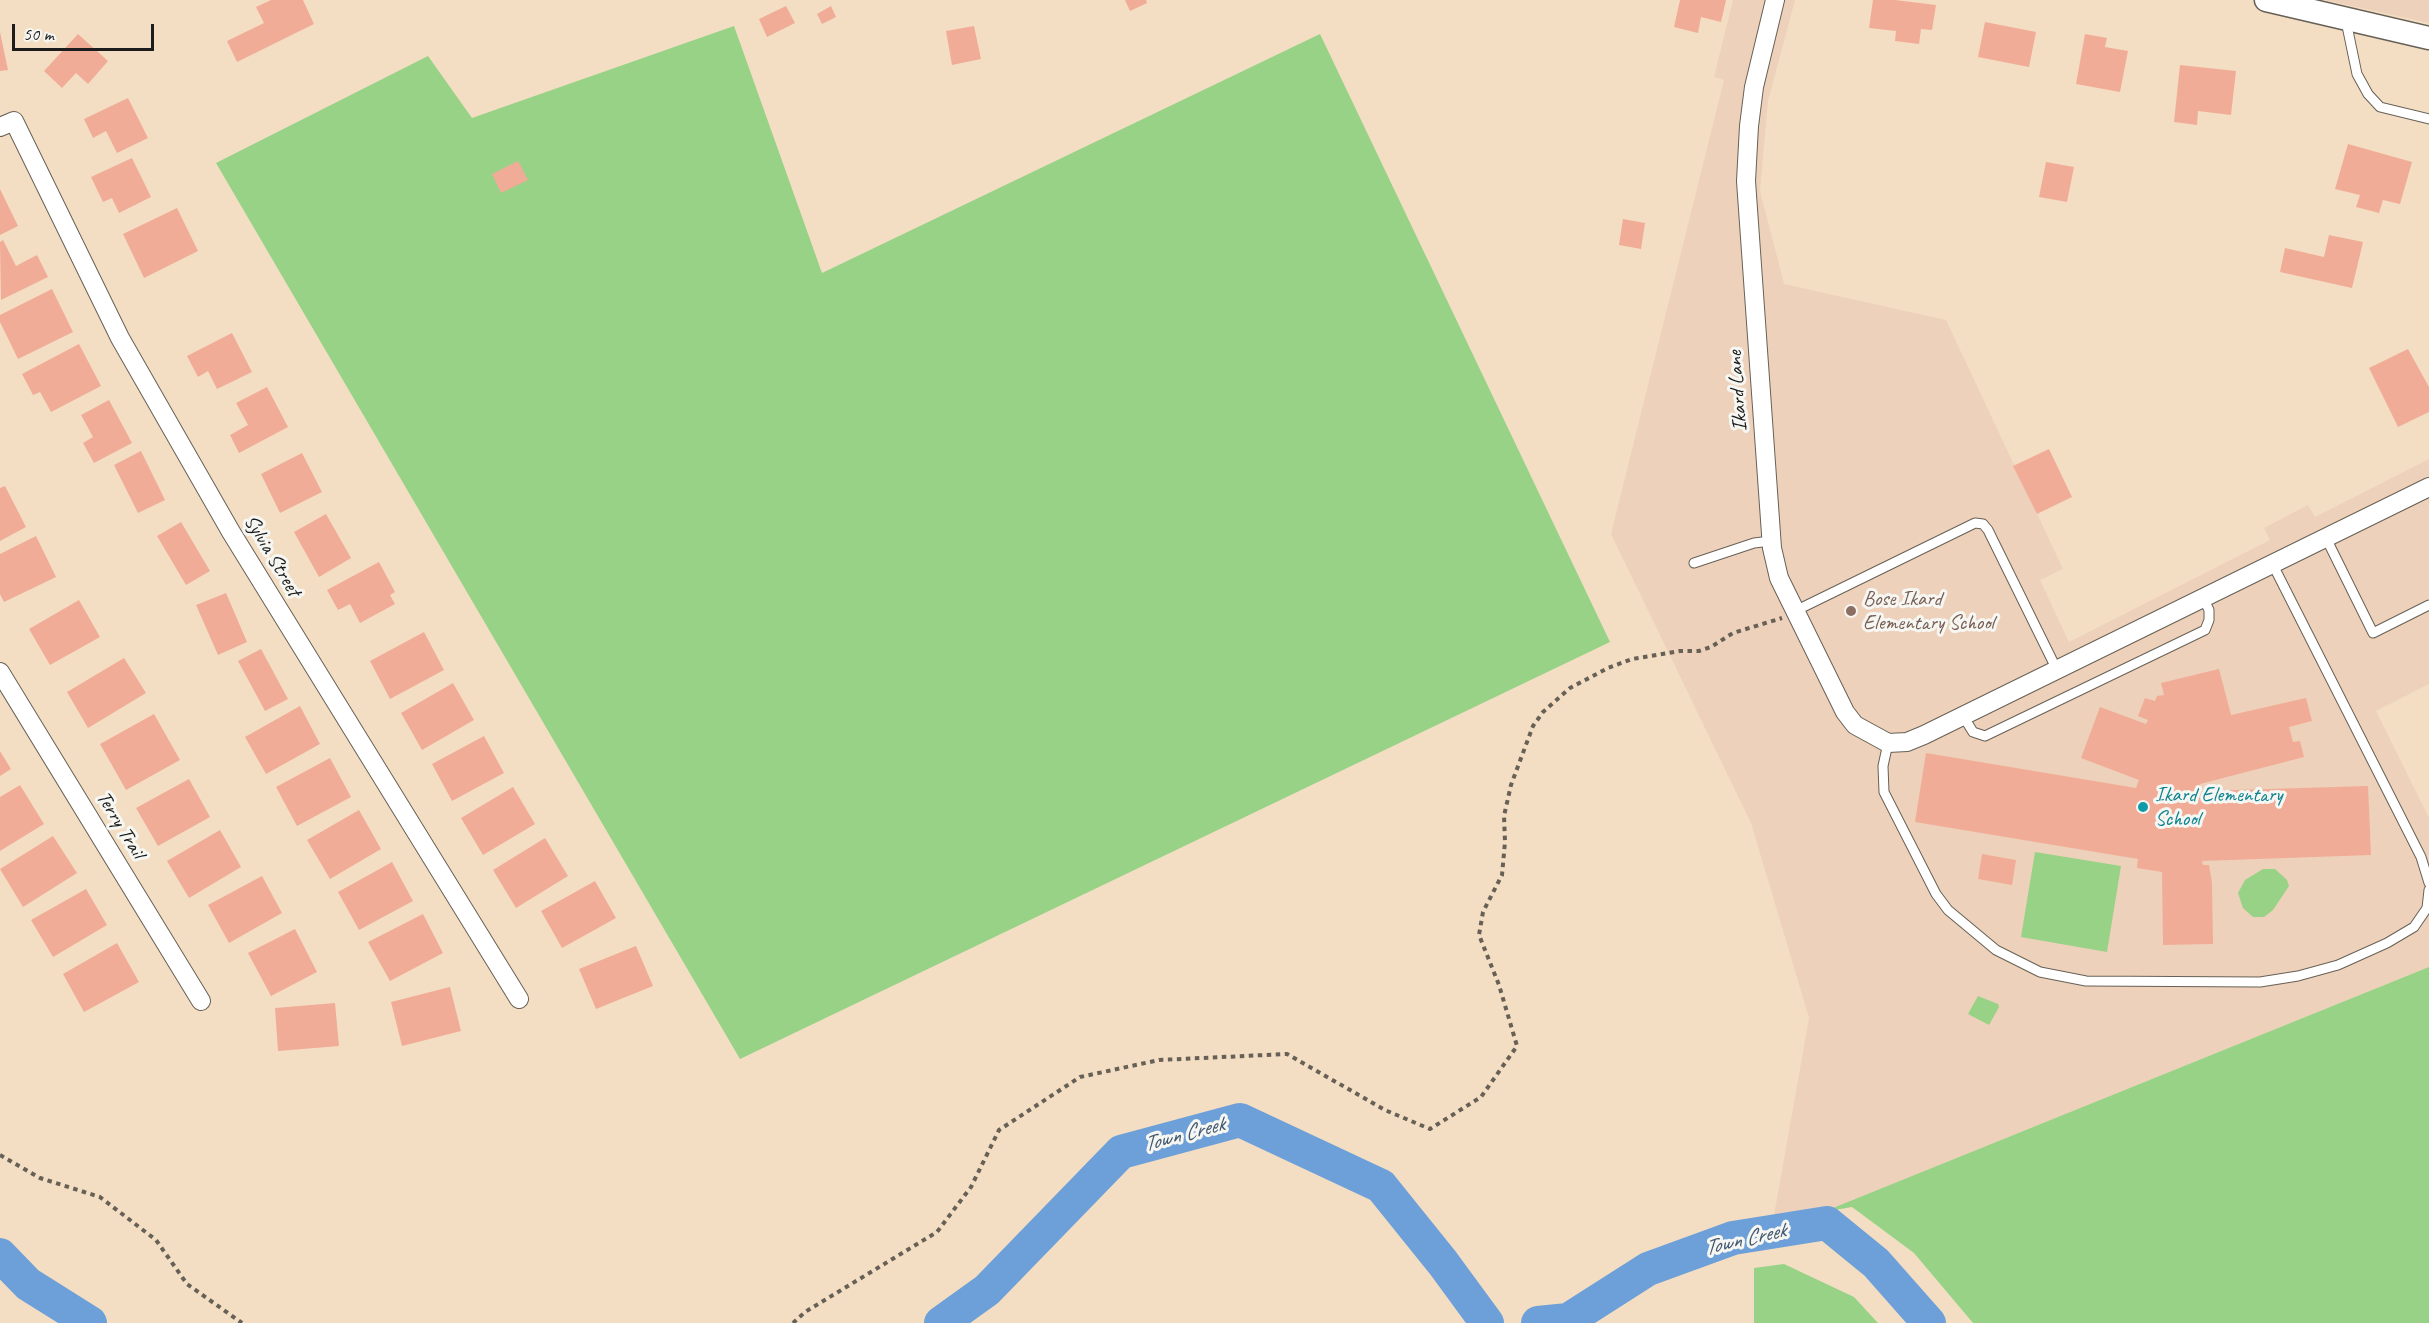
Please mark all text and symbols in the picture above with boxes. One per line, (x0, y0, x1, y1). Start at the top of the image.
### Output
scale bar (15, 12, 158, 50)
text: 50 m (23, 23, 54, 45)
street label: Ikard Lane (1723, 350, 1753, 432)
street label: Sylvia Street (238, 511, 306, 601)
place label: Bose Ikard Elementary School (1863, 586, 1994, 636)
marker: Bose Ikard Elementary School (1844, 604, 1858, 618)
place label: Ikard Elementary School (2155, 782, 2282, 832)
street label: Terry Trail (90, 787, 150, 863)
marker: Ikard Elementary School (2136, 800, 2150, 814)
water label: Town Creek (1141, 1112, 1227, 1158)
water label: Town Creek (1702, 1218, 1788, 1262)

